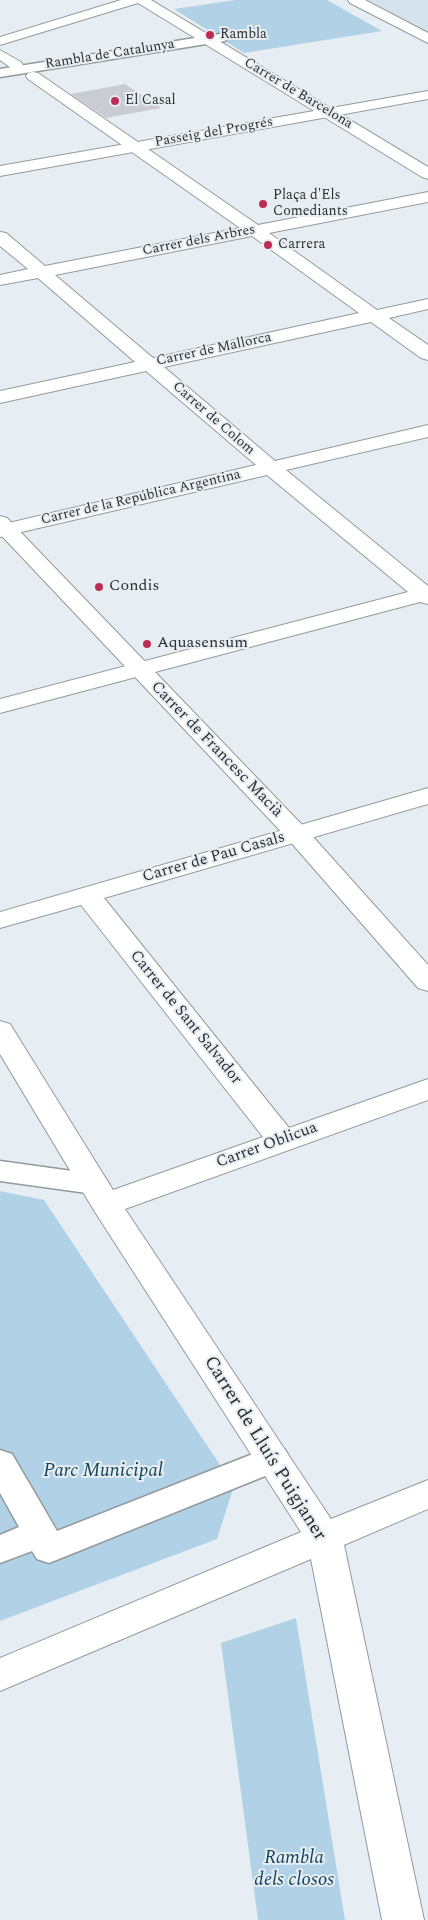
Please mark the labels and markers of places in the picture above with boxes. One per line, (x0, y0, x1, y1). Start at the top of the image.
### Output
place label: Rambla (220, 27, 267, 43)
marker: Rambla (204, 29, 216, 41)
place label: El Casal (125, 93, 176, 109)
marker: El Casal (109, 95, 121, 107)
place label: Plaça d'Els Comediants (273, 188, 348, 220)
marker: Plaça d'Els Comediants (257, 198, 269, 210)
place label: Carrera (278, 237, 325, 253)
marker: Carrera (262, 239, 274, 251)
place label: Condis (109, 577, 159, 597)
marker: Condis (93, 581, 105, 593)
place label: Aquasensum (157, 634, 248, 654)
marker: Aquasensum (141, 638, 153, 650)

